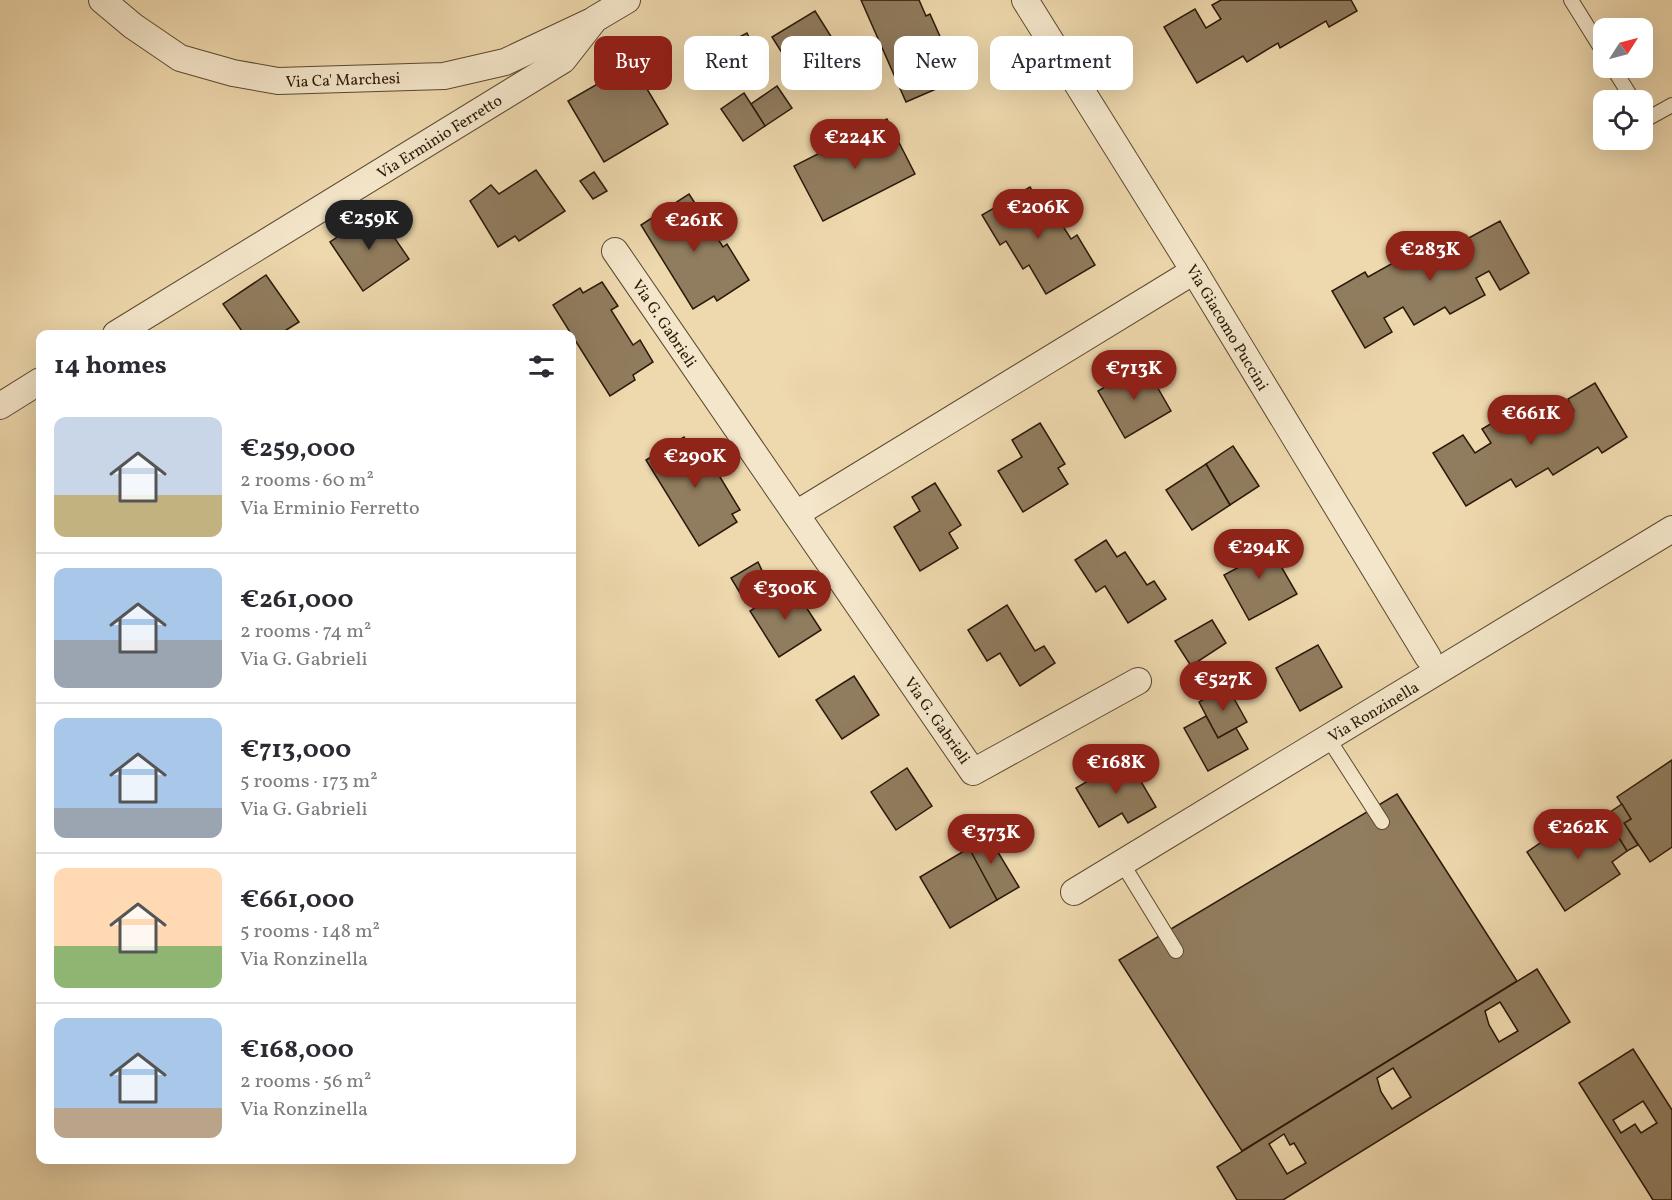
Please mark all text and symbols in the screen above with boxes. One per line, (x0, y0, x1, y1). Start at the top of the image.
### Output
north arrow (1593, 18, 1653, 78)
map controls (1593, 18, 1653, 150)
chip: Buy (594, 36, 672, 90)
chip: Rent (684, 36, 769, 90)
chip: Filters (781, 36, 882, 90)
chip: New (894, 36, 978, 90)
chip: Apartment (990, 36, 1133, 90)
street label: Via Ca' Marchesi (285, 68, 401, 94)
street label: Via Erminio Ferretto (373, 90, 507, 185)
button: locate (1593, 90, 1653, 150)
pin: €224K (813, 119, 897, 170)
text: €224K (824, 124, 886, 152)
pin: €206K (996, 189, 1080, 240)
text: €206K (1007, 194, 1069, 222)
pin: €259K (327, 200, 411, 251)
pin: €261K (652, 202, 736, 253)
text: €259K (339, 205, 399, 233)
text: €261K (665, 207, 723, 235)
pin: €283K (1388, 231, 1472, 282)
text: €283K (1400, 236, 1460, 264)
street label: Via Giacomo Puccini (1180, 261, 1273, 396)
street label: Via G. Gabrieli (626, 276, 701, 373)
text: 14 homes (54, 348, 167, 384)
icon: filters (525, 350, 558, 383)
pin: €713K (1092, 350, 1176, 401)
text: €713K (1105, 355, 1163, 383)
pin: €661K (1489, 395, 1573, 446)
text: €661K (1501, 400, 1561, 428)
text: €259,000 (240, 431, 355, 467)
pin: €290K (653, 438, 737, 489)
icon: home (102, 441, 174, 513)
text: €290K (663, 443, 727, 471)
text: 2 rooms · 60 m² (240, 467, 374, 495)
text: Via Erminio Ferretto (240, 495, 420, 523)
pin: €294K (1217, 529, 1301, 580)
text: €294K (1228, 534, 1290, 562)
pin: €300K (743, 570, 827, 621)
text: €300K (753, 575, 817, 603)
text: €261,000 (240, 582, 353, 618)
icon: home (102, 592, 174, 664)
text: 2 rooms · 74 m² (240, 618, 371, 646)
text: Via G. Gabrieli (240, 646, 367, 674)
pin: €527K (1181, 661, 1265, 712)
text: €527K (1194, 666, 1252, 694)
street label: Via G. Gabrieli (898, 673, 975, 769)
street label: Via Ronzinella (1324, 677, 1424, 749)
text: €713,000 (240, 732, 351, 768)
icon: home (102, 742, 174, 814)
pin: €168K (1074, 744, 1158, 795)
text: €168K (1086, 749, 1146, 777)
text: 5 rooms · 173 m² (240, 768, 378, 796)
text: Via G. Gabrieli (240, 796, 367, 824)
pin: €262K (1536, 809, 1620, 860)
pin: €373K (949, 814, 1033, 865)
text: €262K (1548, 814, 1609, 842)
text: €373K (962, 819, 1020, 847)
text: €661,000 (240, 882, 354, 918)
icon: home (102, 892, 174, 964)
text: 5 rooms · 148 m² (240, 918, 380, 946)
text: Via Ronzinella (240, 946, 368, 974)
text: €168,000 (240, 1032, 354, 1068)
icon: home (102, 1042, 174, 1114)
text: 2 rooms · 56 m² (240, 1068, 371, 1096)
text: Via Ronzinella (240, 1096, 368, 1124)

